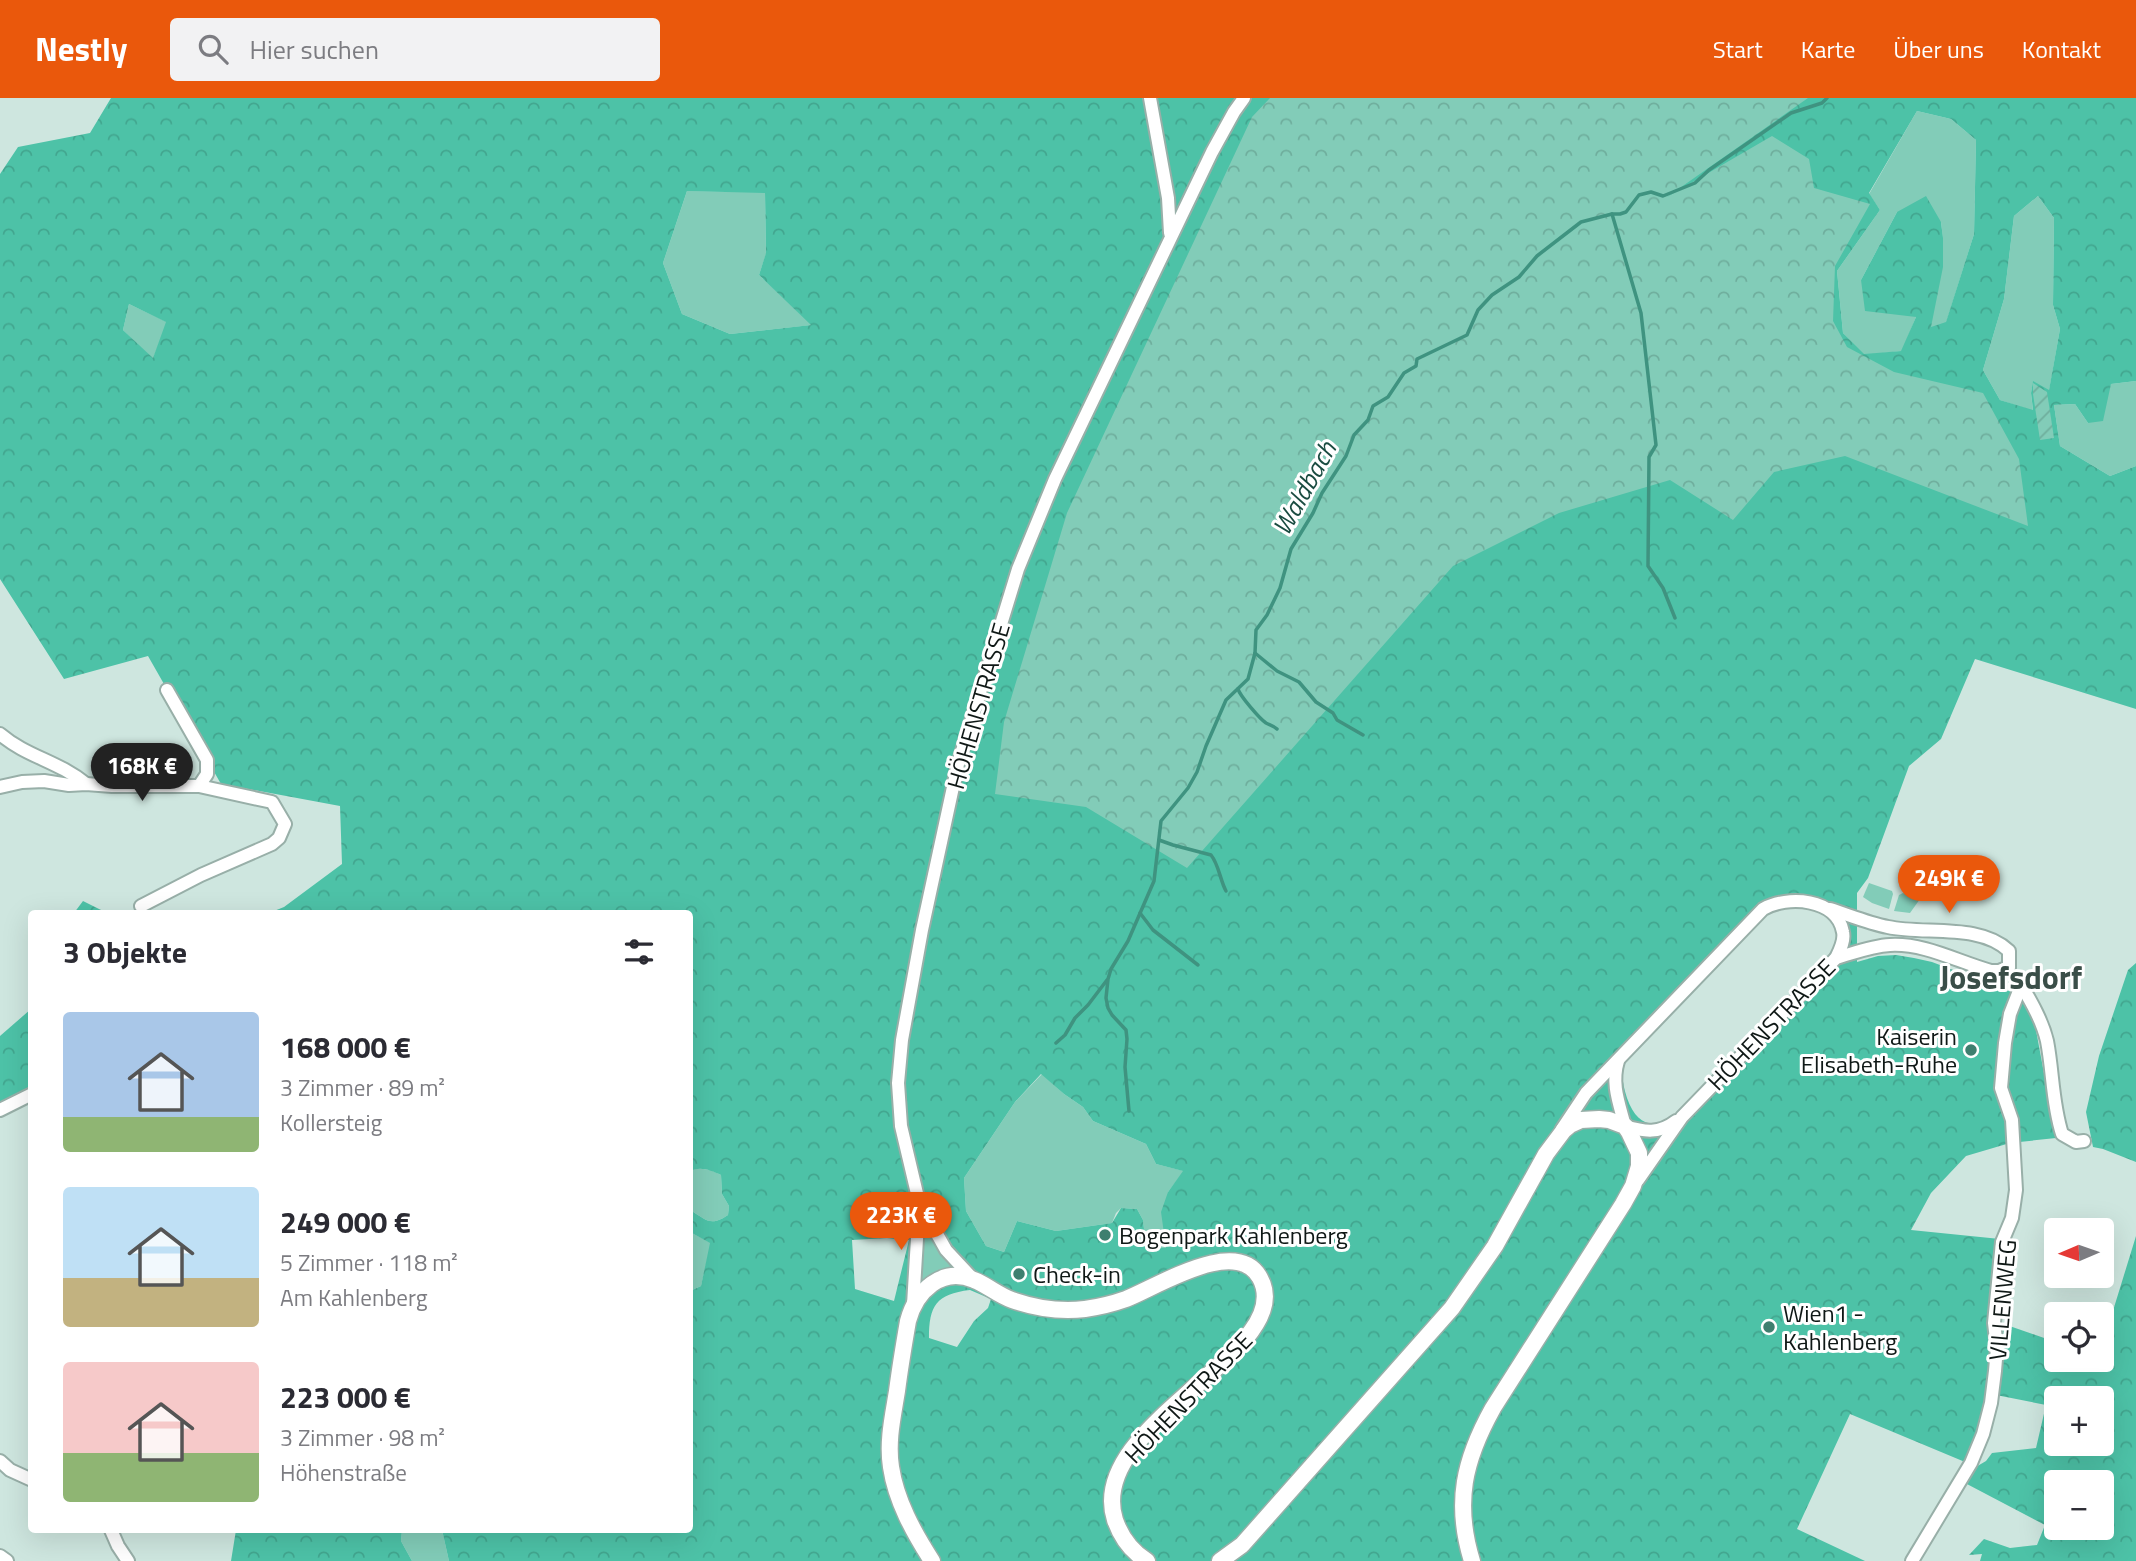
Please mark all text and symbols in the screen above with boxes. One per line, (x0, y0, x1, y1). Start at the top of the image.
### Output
search box (170, 18, 660, 81)
text: Nestly (35, 24, 128, 74)
icon: search (194, 30, 232, 68)
text: Hier suchen (250, 30, 379, 69)
text: Start (1713, 31, 1763, 67)
text: Karte (1801, 31, 1855, 67)
text: Über uns (1893, 31, 1984, 67)
text: Kontakt (2022, 31, 2101, 67)
water label: Waldbach (1262, 433, 1346, 542)
street label: HÖHENSTRASSE (937, 619, 1019, 793)
pin: 168K € (85, 744, 199, 803)
text: 168K € (107, 748, 177, 783)
pin: 249K € (1892, 856, 2006, 915)
text: 249K € (1914, 860, 1984, 895)
text: 3 Objekte (63, 929, 187, 975)
icon: filters (620, 933, 658, 971)
street label: HÖHENSTRASSE (1699, 950, 1843, 1098)
district label: Josefsdorf (1940, 953, 2083, 1001)
place label: Kaiserin Elisabeth-Ruhe (1801, 1018, 1957, 1082)
text: 168 000 € (280, 1024, 411, 1070)
icon: home (119, 1040, 203, 1124)
marker: Kaiserin Elisabeth-Ruhe (1963, 1042, 1979, 1058)
text: 3 Zimmer · 89 m² (280, 1070, 445, 1105)
text: Kollersteig (280, 1105, 382, 1140)
pin: 223K € (844, 1192, 958, 1252)
text: 223K € (866, 1197, 936, 1232)
text: 249 000 € (280, 1199, 411, 1245)
icon: home (119, 1215, 203, 1299)
place label: Bogenpark Kahlenberg (1119, 1217, 1348, 1253)
north arrow (2044, 1218, 2114, 1288)
map controls (2044, 1218, 2114, 1540)
marker: Bogenpark Kahlenberg (1097, 1227, 1113, 1243)
street label: VILLENWEG (1979, 1238, 2025, 1362)
text: 5 Zimmer · 118 m² (280, 1245, 458, 1280)
place label: Check-in (1033, 1256, 1121, 1292)
marker: Check-in (1011, 1266, 1027, 1282)
text: Am Kahlenberg (280, 1280, 428, 1315)
place label: Wien1 - Kahlenberg (1783, 1295, 1897, 1359)
button: locate (2044, 1302, 2114, 1372)
marker: Wien1 - Kahlenberg (1761, 1319, 1777, 1335)
street label: HÖHENSTRASSE (1116, 1323, 1260, 1471)
text: 223 000 € (280, 1374, 411, 1420)
button: + (2044, 1386, 2114, 1456)
icon: home (119, 1390, 203, 1474)
text: 3 Zimmer · 98 m² (280, 1420, 445, 1455)
text: Höhenstraße (280, 1455, 407, 1490)
button: − (2044, 1470, 2114, 1540)

